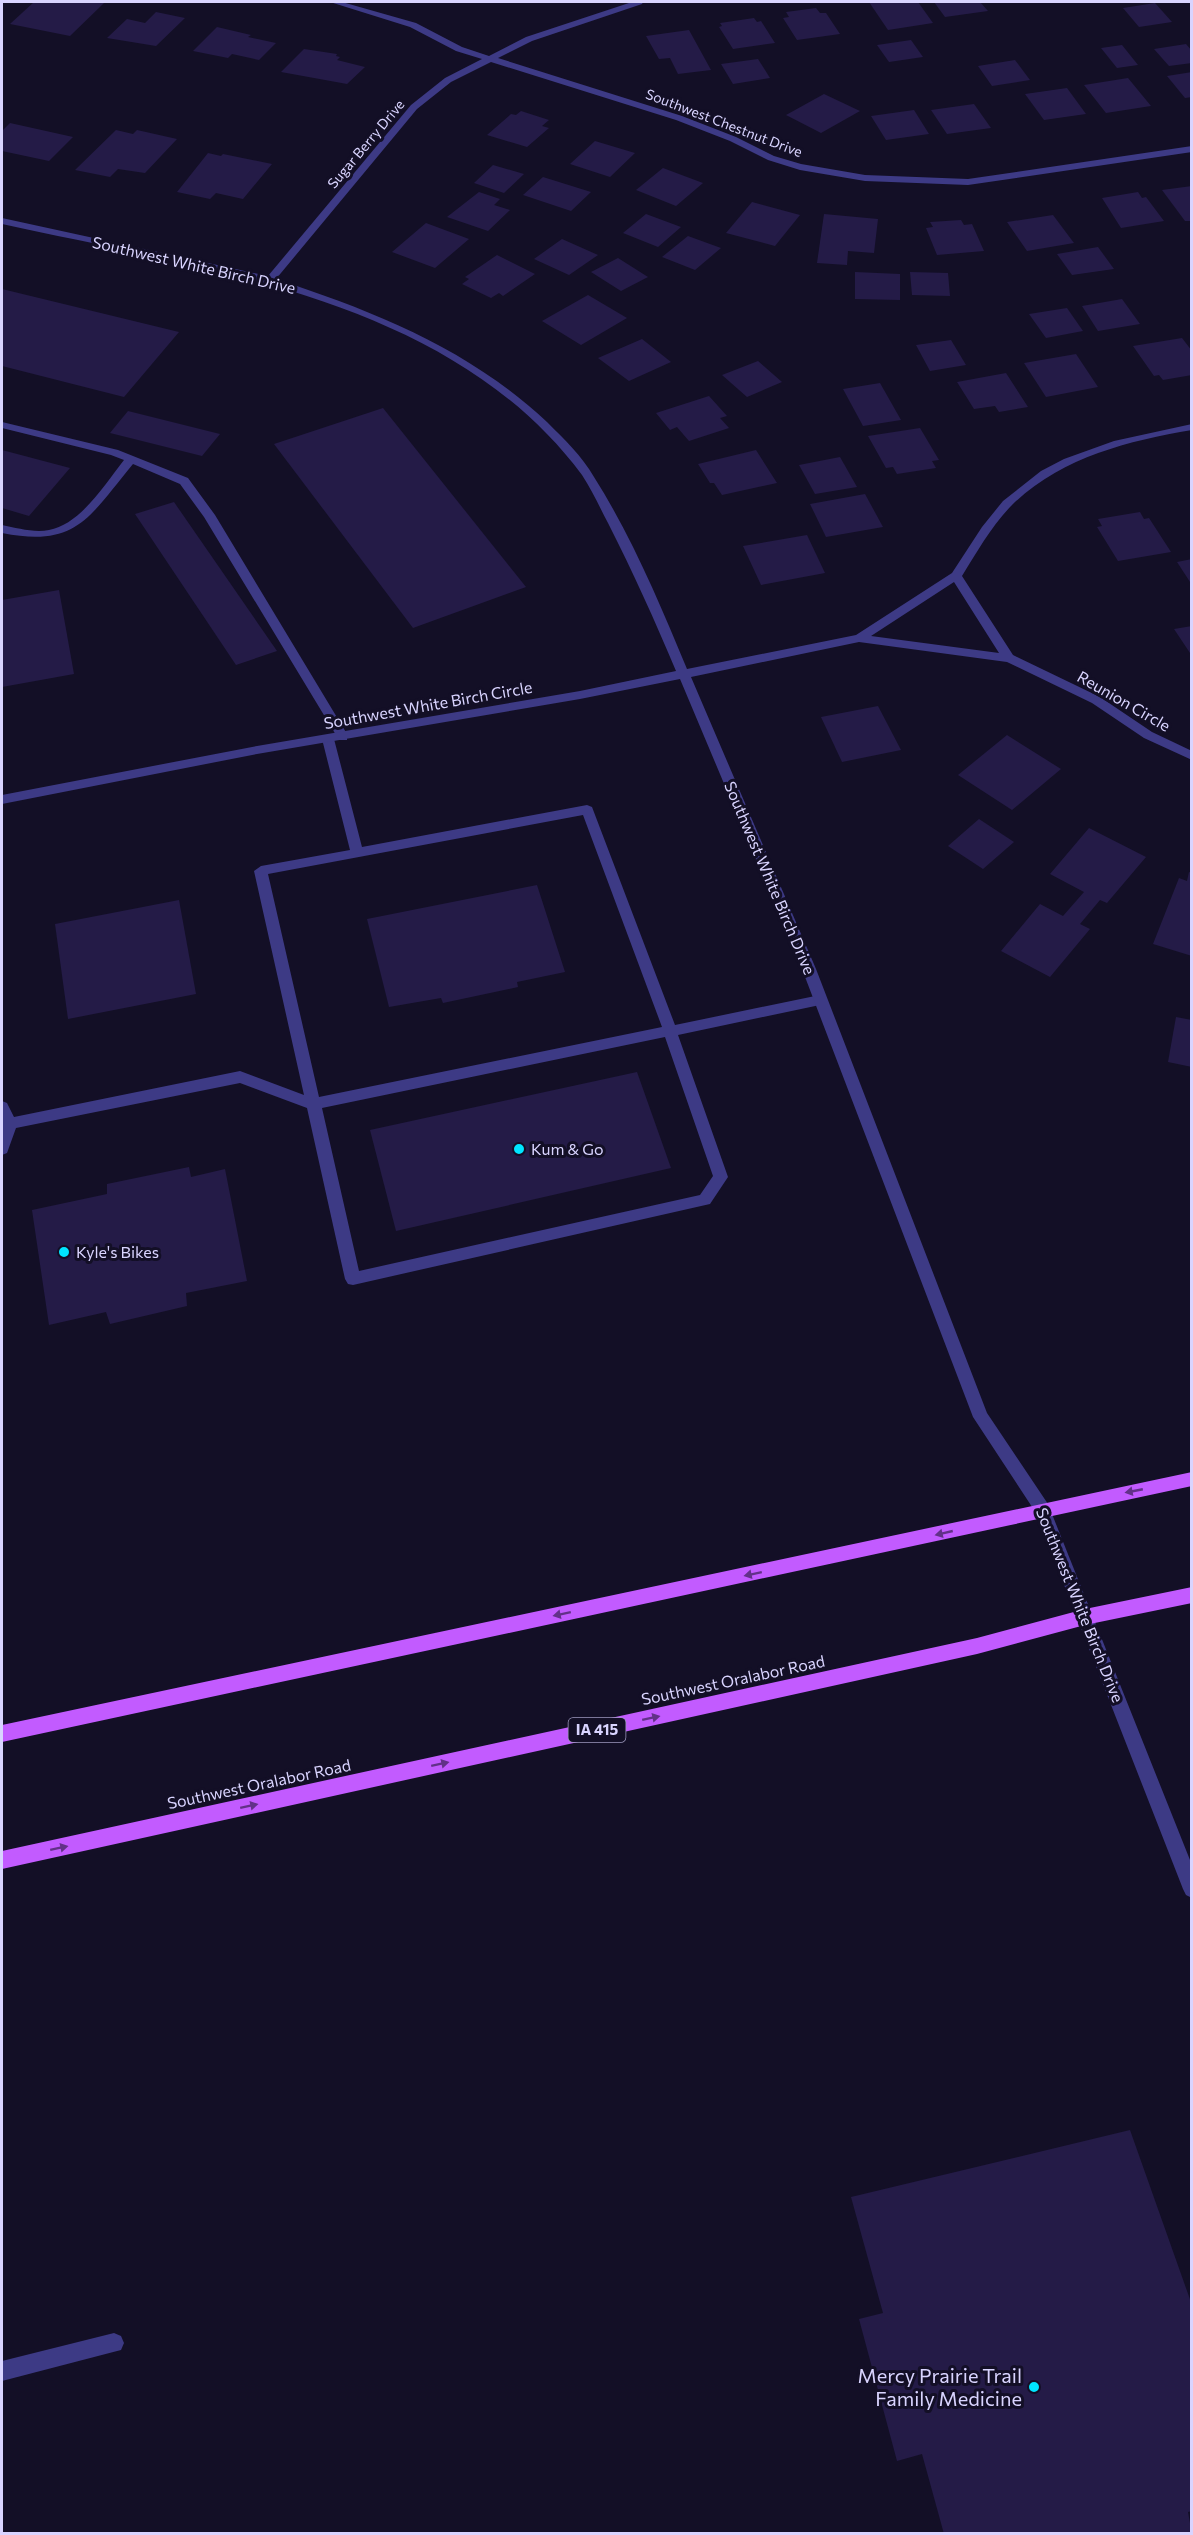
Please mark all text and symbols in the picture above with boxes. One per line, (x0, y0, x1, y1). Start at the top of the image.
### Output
street label: Southwest Chestnut Drive (644, 85, 805, 160)
street label: Sugar Berry Drive (324, 96, 408, 191)
street label: Southwest White Birch Drive (91, 232, 298, 297)
street label: Reunion Circle (1074, 666, 1174, 735)
street label: Southwest White Birch Circle (322, 677, 534, 732)
street label: Southwest White Birch Drive (721, 778, 820, 977)
place label: Kum & Go (531, 1139, 604, 1158)
marker: Kum & Go (512, 1142, 526, 1156)
place label: Kyle's Bikes (76, 1242, 159, 1261)
marker: Kyle's Bikes (57, 1245, 71, 1259)
one-way arrow (1124, 1487, 1143, 1496)
street label: Southwest White Birch Drive (1033, 1505, 1128, 1705)
one-way arrow (934, 1528, 953, 1538)
one-way arrow (744, 1569, 762, 1579)
one-way arrow (553, 1610, 572, 1620)
street label: Southwest Oralabor Road (639, 1651, 826, 1708)
one-way arrow (641, 1713, 660, 1722)
road number: IA 415 (568, 1718, 626, 1742)
street label: Southwest Oralabor Road (165, 1755, 352, 1812)
one-way arrow (430, 1759, 449, 1768)
one-way arrow (240, 1801, 259, 1810)
one-way arrow (49, 1843, 68, 1852)
place label: Mercy Prairie Trail Family Medicine (858, 2363, 1022, 2410)
marker: Mercy Prairie Trail Family Medicine (1027, 2380, 1041, 2394)

